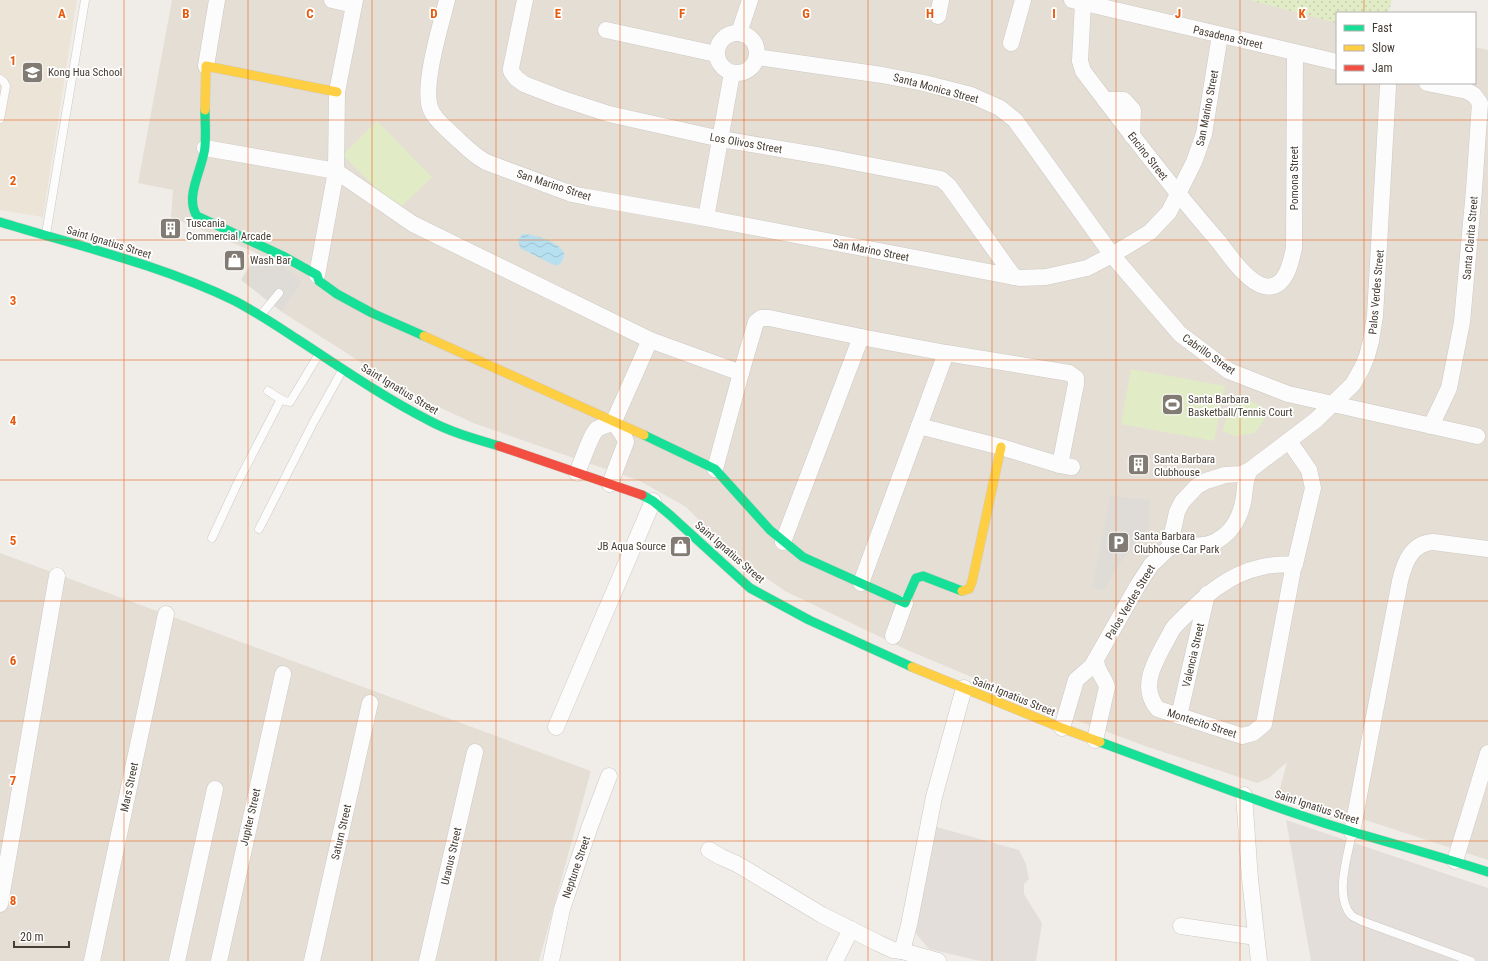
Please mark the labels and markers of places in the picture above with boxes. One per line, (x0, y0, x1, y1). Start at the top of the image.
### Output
school or university icon: Kong Hua School (20, 59, 46, 85)
place label: Kong Hua School (48, 66, 122, 79)
building icon: Tuscania Commercial Arcade (157, 216, 183, 242)
place label: Tuscania Commercial Arcade (186, 217, 271, 243)
shop icon: Wash Bar (221, 247, 247, 273)
place label: Wash Bar (250, 254, 292, 267)
sports icon: Santa Barbara Basketball/Tennis Court (1160, 392, 1186, 418)
place label: Santa Barbara Basketball/Tennis Court (1188, 393, 1292, 419)
building icon: Santa Barbara Clubhouse (1125, 452, 1151, 478)
place label: Santa Barbara Clubhouse (1154, 453, 1215, 479)
parking icon: Santa Barbara Clubhouse Car Park (1106, 529, 1132, 555)
place label: Santa Barbara Clubhouse Car Park (1134, 530, 1219, 556)
shop icon: JB Aqua Source (668, 533, 694, 559)
place label: JB Aqua Source (597, 540, 666, 553)

